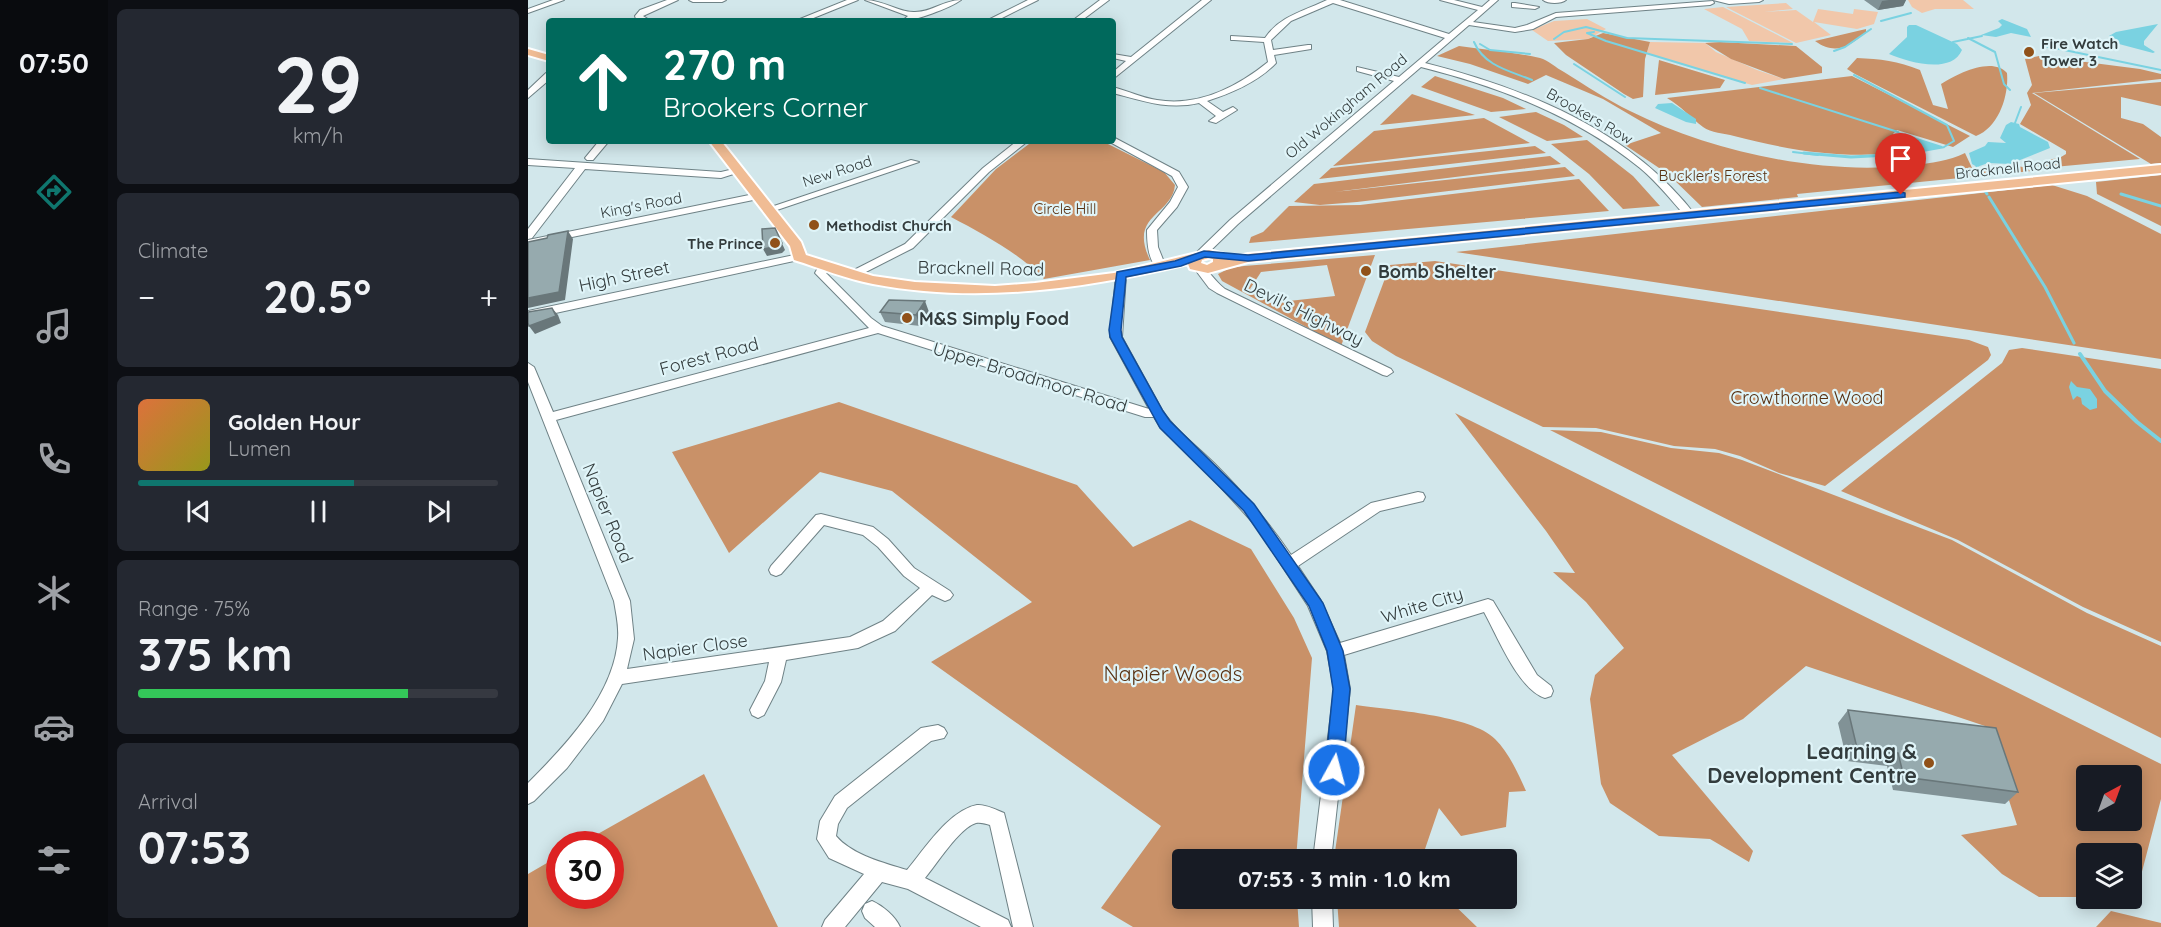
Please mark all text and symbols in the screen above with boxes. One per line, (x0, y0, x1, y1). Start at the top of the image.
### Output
place label: Fire Watch Tower 3 (2041, 34, 2118, 70)
text: 29 (274, 35, 362, 133)
text: 270 m (663, 38, 786, 91)
icon: ahead (564, 42, 642, 120)
marker: Fire Watch Tower 3 (2022, 45, 2036, 59)
text: 07:50 (19, 46, 89, 80)
street label: Old Wokingham Road (1281, 49, 1411, 163)
street label: Brookers Row (1543, 84, 1637, 148)
text: Brookers Corner (663, 90, 868, 124)
text: km/h (293, 123, 343, 148)
pin (1875, 133, 1926, 195)
icon: arrive (1884, 142, 1917, 175)
street label: New Road (800, 151, 874, 191)
street label: Bracknell Road (1954, 153, 2062, 183)
park label: Buckler's Forest (1659, 166, 1767, 185)
icon: directions (33, 171, 75, 213)
street label: King's Road (599, 188, 683, 222)
park label: Circle Hill (1033, 199, 1097, 218)
place label: Methodist Church (826, 216, 952, 235)
marker: Methodist Church (807, 218, 821, 232)
place label: The Prince (687, 234, 763, 253)
marker: The Prince (768, 236, 782, 250)
text: Climate (138, 238, 208, 263)
street label: High Street (576, 255, 672, 297)
street label: Bracknell Road (917, 255, 1045, 281)
place label: Bomb Shelter (1378, 260, 1497, 283)
marker: Bomb Shelter (1359, 264, 1373, 278)
text: 20.5° (263, 268, 371, 324)
street label: Devil's Highway (1240, 273, 1368, 351)
text: − (138, 276, 155, 317)
text: + (479, 276, 498, 317)
icon: music (33, 305, 75, 347)
place label: M&S Simply Food (919, 307, 1069, 330)
marker: M&S Simply Food (900, 311, 914, 325)
street label: Forest Road (657, 332, 761, 380)
street label: Upper Broadmoor Road (930, 336, 1130, 418)
park label: Crowthorne Wood (1731, 386, 1883, 409)
text: Golden Hour (228, 408, 361, 436)
text: Lumen (228, 436, 291, 461)
icon: phone (33, 438, 75, 480)
street label: Napier Road (578, 460, 638, 566)
icon: previous (182, 495, 215, 528)
icon: pause (302, 495, 335, 528)
icon: next (422, 495, 455, 528)
icon: climate (33, 572, 75, 614)
street label: White City (1378, 582, 1466, 628)
text: Range · 75% (138, 596, 250, 621)
text: 375 km (138, 626, 293, 682)
street label: Napier Close (641, 628, 749, 666)
park label: Napier Woods (1104, 660, 1242, 686)
icon: car (33, 706, 75, 748)
position arrow (1302, 738, 1366, 802)
place label: Learning & Development Centre (1707, 738, 1917, 788)
marker: Learning & Development Centre (1922, 756, 1936, 770)
north arrow (2076, 765, 2142, 831)
map controls (2076, 765, 2142, 909)
text: Arrival (138, 789, 198, 814)
text: 07:53 (138, 819, 251, 875)
speed limit sign: 30 (546, 831, 624, 909)
icon: filters (33, 839, 75, 881)
button: layers (2076, 843, 2142, 909)
text: 07:53 · 3 min · 1.0 km (1238, 865, 1451, 893)

